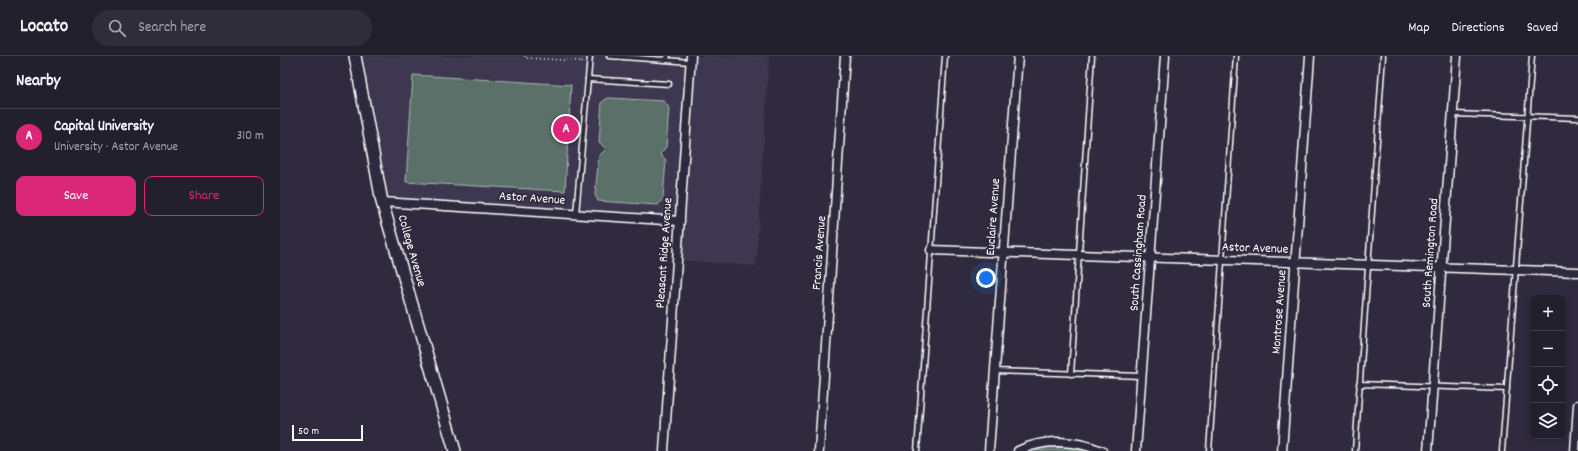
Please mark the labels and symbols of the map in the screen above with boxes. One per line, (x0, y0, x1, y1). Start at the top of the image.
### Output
pin: A (553, 114, 579, 144)
street label: Euclaire Avenue (982, 177, 1006, 256)
street label: Astor Avenue (498, 187, 566, 211)
street label: South Cassingham Road (1125, 194, 1153, 312)
street label: Pleasant Ridge Avenue (652, 197, 678, 309)
street label: South Remington Road (1418, 198, 1444, 308)
street label: College Avenue (392, 213, 430, 289)
street label: Francis Avenue (808, 215, 832, 291)
street label: Astor Avenue (1221, 238, 1289, 260)
your location (976, 268, 996, 288)
street label: Montrose Avenue (1268, 269, 1292, 355)
scale bar (292, 423, 363, 442)

